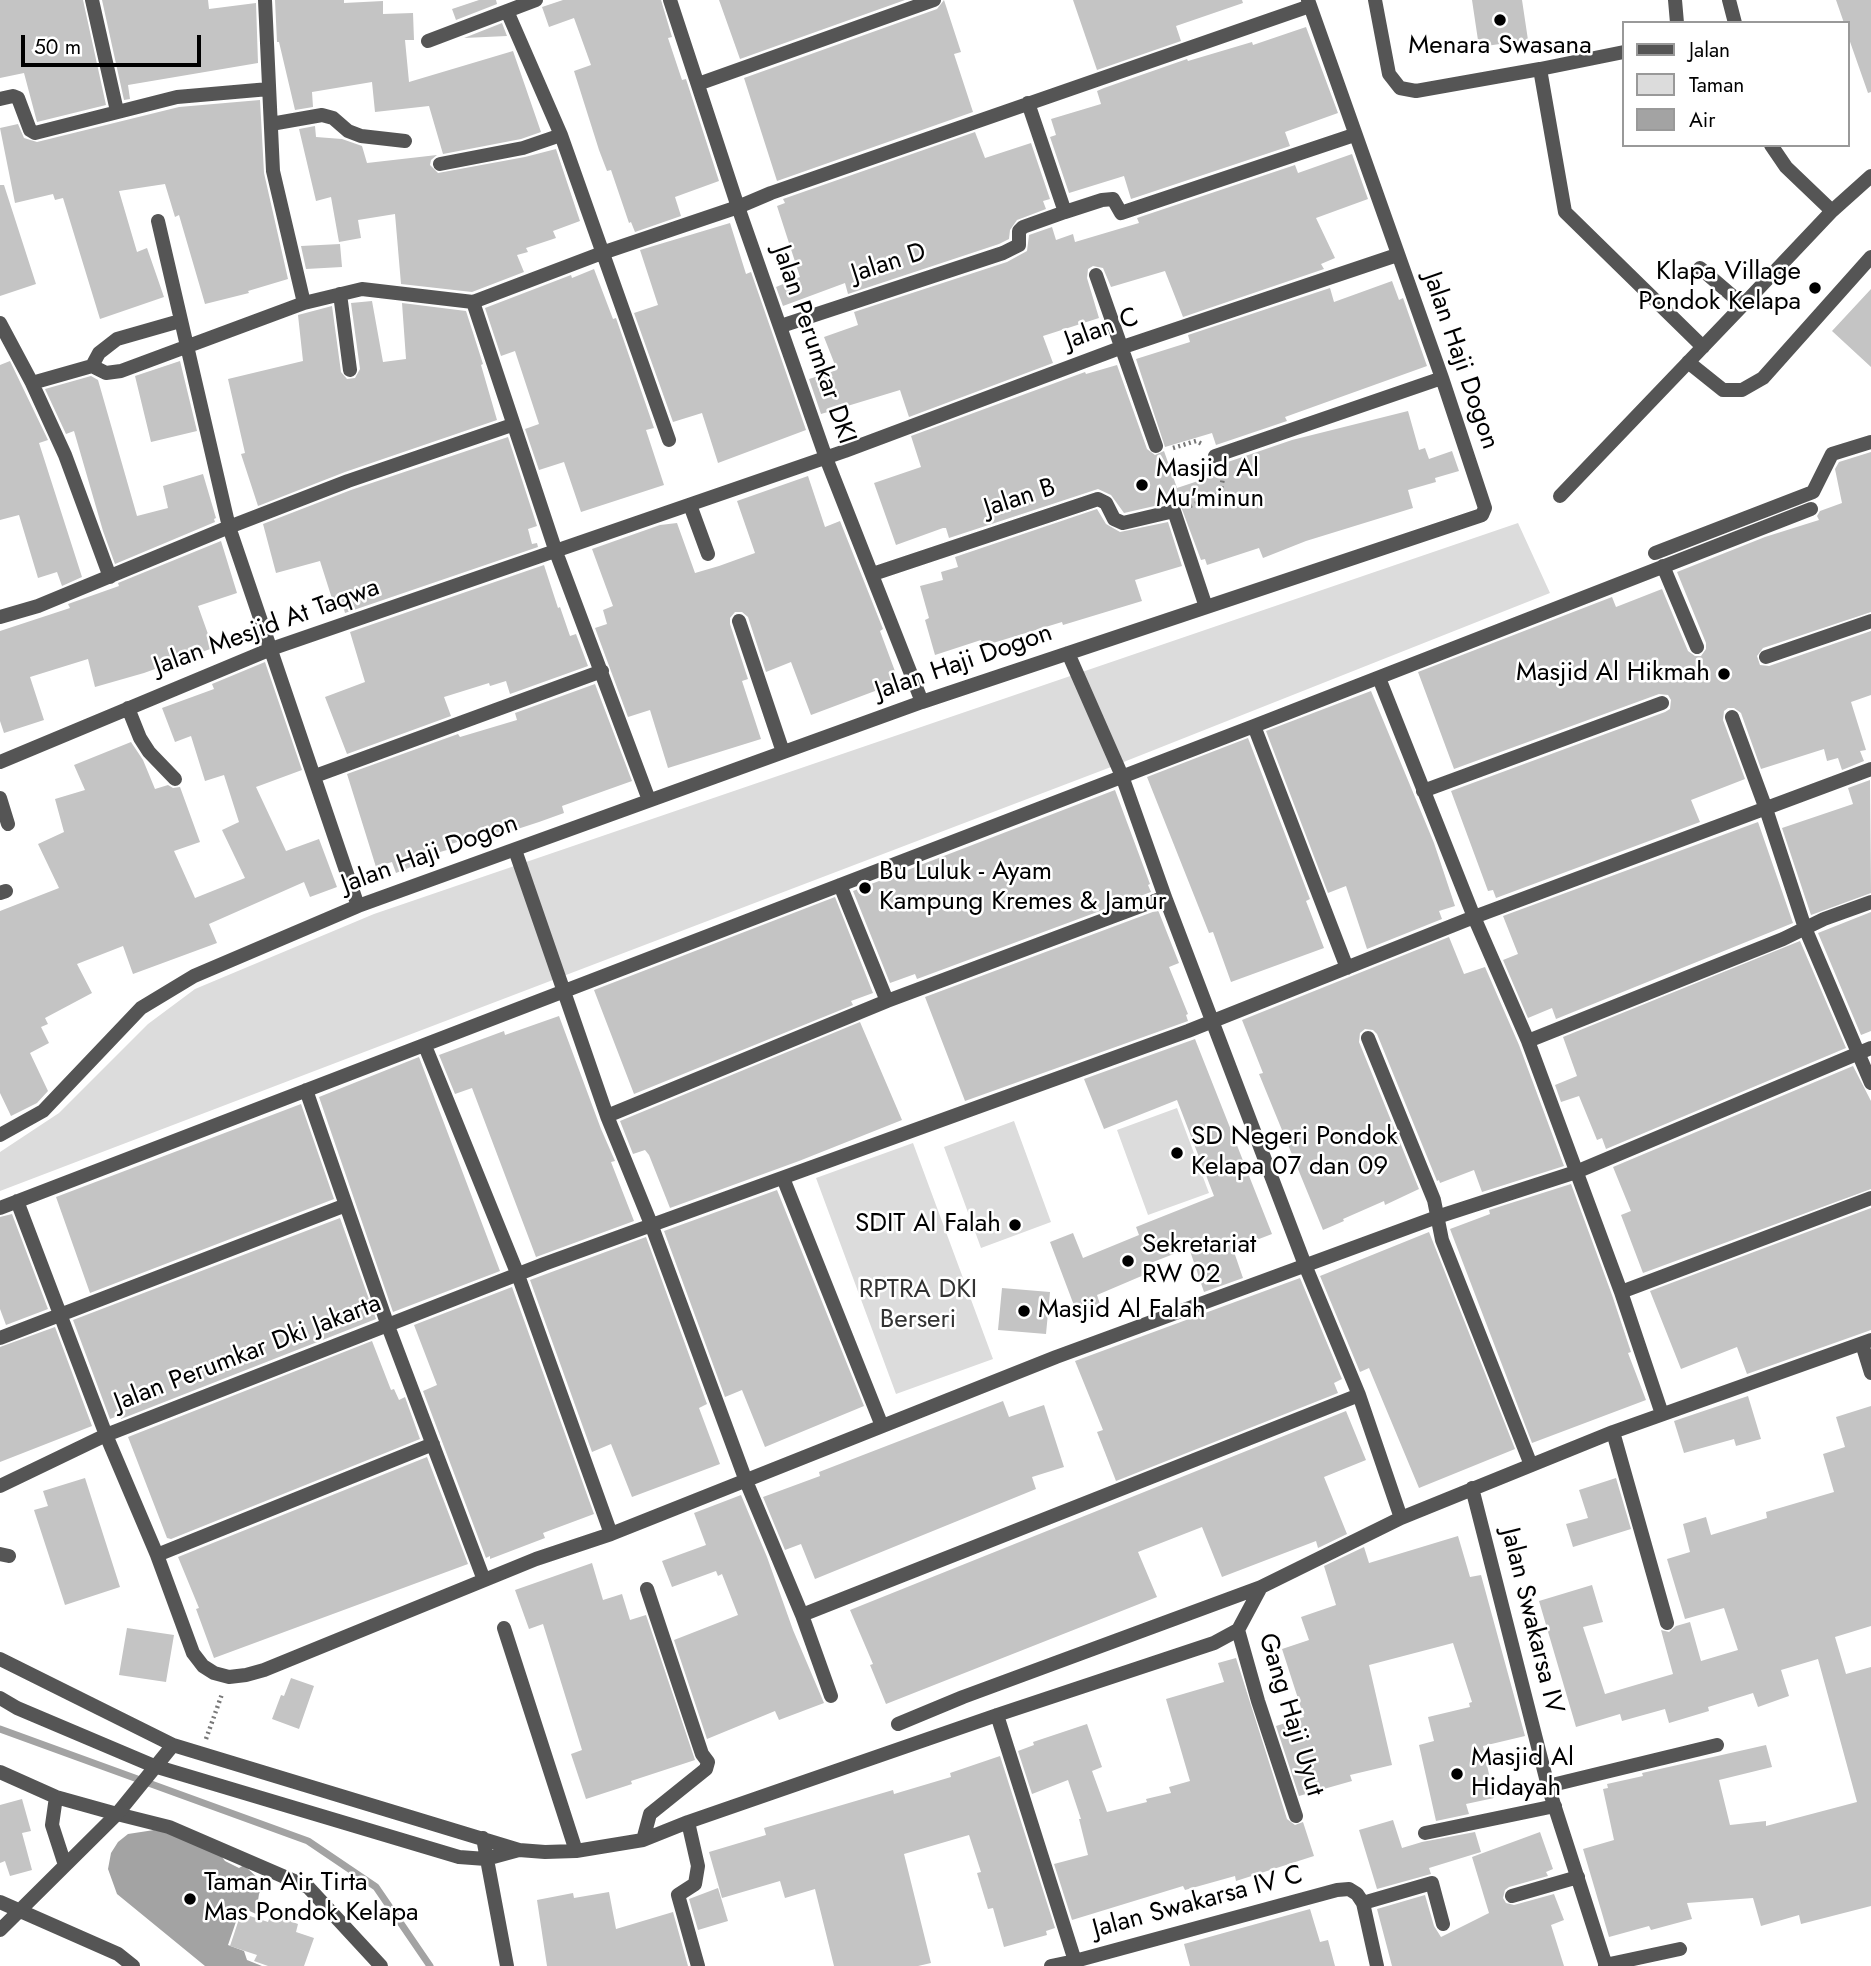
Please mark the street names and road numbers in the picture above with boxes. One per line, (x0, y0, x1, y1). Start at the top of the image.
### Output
street label: Jalan D (848, 237, 930, 291)
street label: Jalan Perumkar DKI (764, 242, 862, 448)
street label: Jalan Haji Dogon (1415, 268, 1505, 454)
street label: Jalan C (1061, 302, 1143, 358)
street label: Jalan B (980, 473, 1060, 525)
street label: Jalan Mesjid At Taqwa (150, 573, 384, 683)
street label: Jalan Haji Dogon (871, 618, 1057, 708)
street label: Jalan Haji Dogon (338, 809, 522, 901)
street label: Jalan Perumkar Dki Jakarta (110, 1289, 386, 1419)
street label: Jalan Swakarsa IV (1493, 1525, 1569, 1717)
street label: Gang Haji Uyut (1250, 1630, 1330, 1800)
street label: Jalan Swakarsa IV C (1090, 1860, 1306, 1946)

